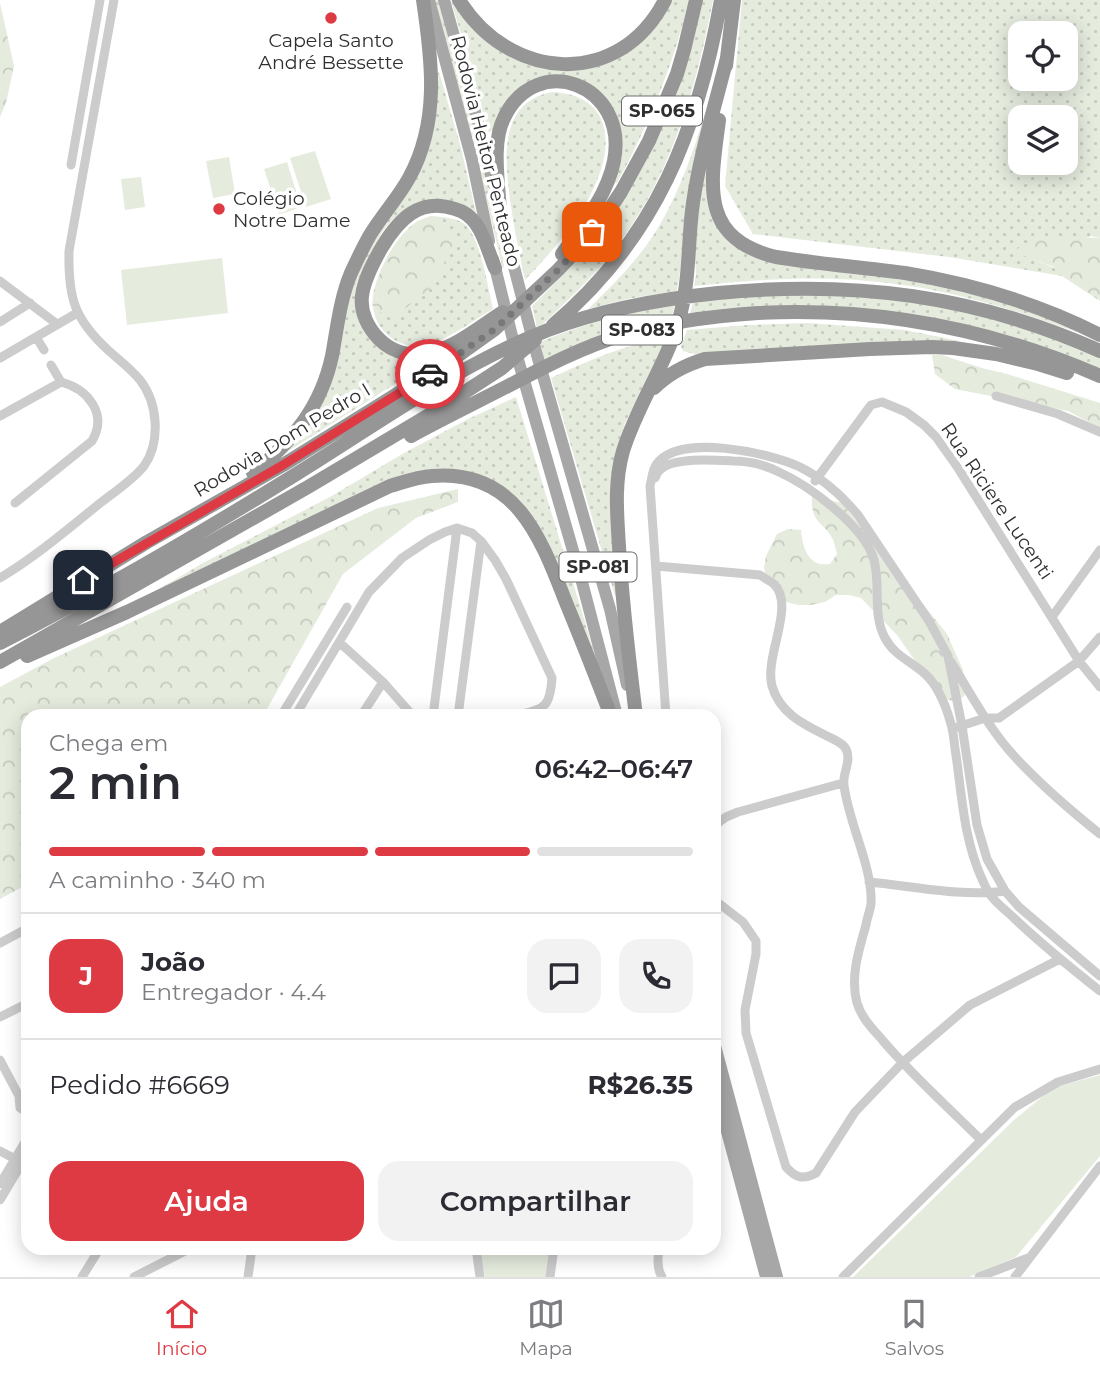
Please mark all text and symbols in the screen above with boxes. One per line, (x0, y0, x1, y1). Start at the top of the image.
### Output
marker: Capela Santo André Bessette (323, 10, 339, 26)
map controls (1008, 21, 1078, 175)
button: locate (1008, 21, 1078, 91)
place label: Capela Santo André Bessette (258, 29, 404, 74)
street label: Rodovia Heitor Penteado (446, 33, 526, 269)
road number: SP-065 (622, 96, 702, 126)
button: layers (1008, 105, 1078, 175)
place label: Colégio Notre Dame (233, 187, 350, 232)
marker: Colégio Notre Dame (211, 201, 227, 217)
pin (562, 202, 622, 262)
icon: bag (573, 213, 611, 251)
road number: SP-083 (602, 316, 682, 344)
courier (395, 339, 465, 409)
icon: car (411, 355, 449, 393)
street label: Rodovia Dom Pedro I (189, 378, 375, 502)
street label: Rua Riciere Lucenti (936, 418, 1058, 584)
pin (53, 550, 113, 610)
road number: SP-081 (560, 552, 636, 582)
icon: home (64, 561, 102, 599)
text: Chega em (49, 729, 168, 757)
text: 06:42–06:47 (535, 753, 693, 785)
text: 2 min (49, 754, 182, 811)
text: A caminho · 340 m (49, 866, 266, 894)
button: chat (527, 939, 601, 1013)
button: phone (619, 939, 693, 1013)
text: João (141, 946, 205, 978)
text: J (79, 960, 93, 992)
text: Entregador · 4.4 (141, 978, 326, 1006)
text: Pedido #6669 (49, 1069, 230, 1101)
text: R$26.35 (587, 1069, 693, 1101)
button: Ajuda (49, 1161, 364, 1241)
button: Compartilhar (378, 1161, 693, 1241)
tab: Início (156, 1295, 207, 1360)
tab: Mapa (519, 1295, 573, 1360)
tab: Salvos (885, 1295, 944, 1360)

